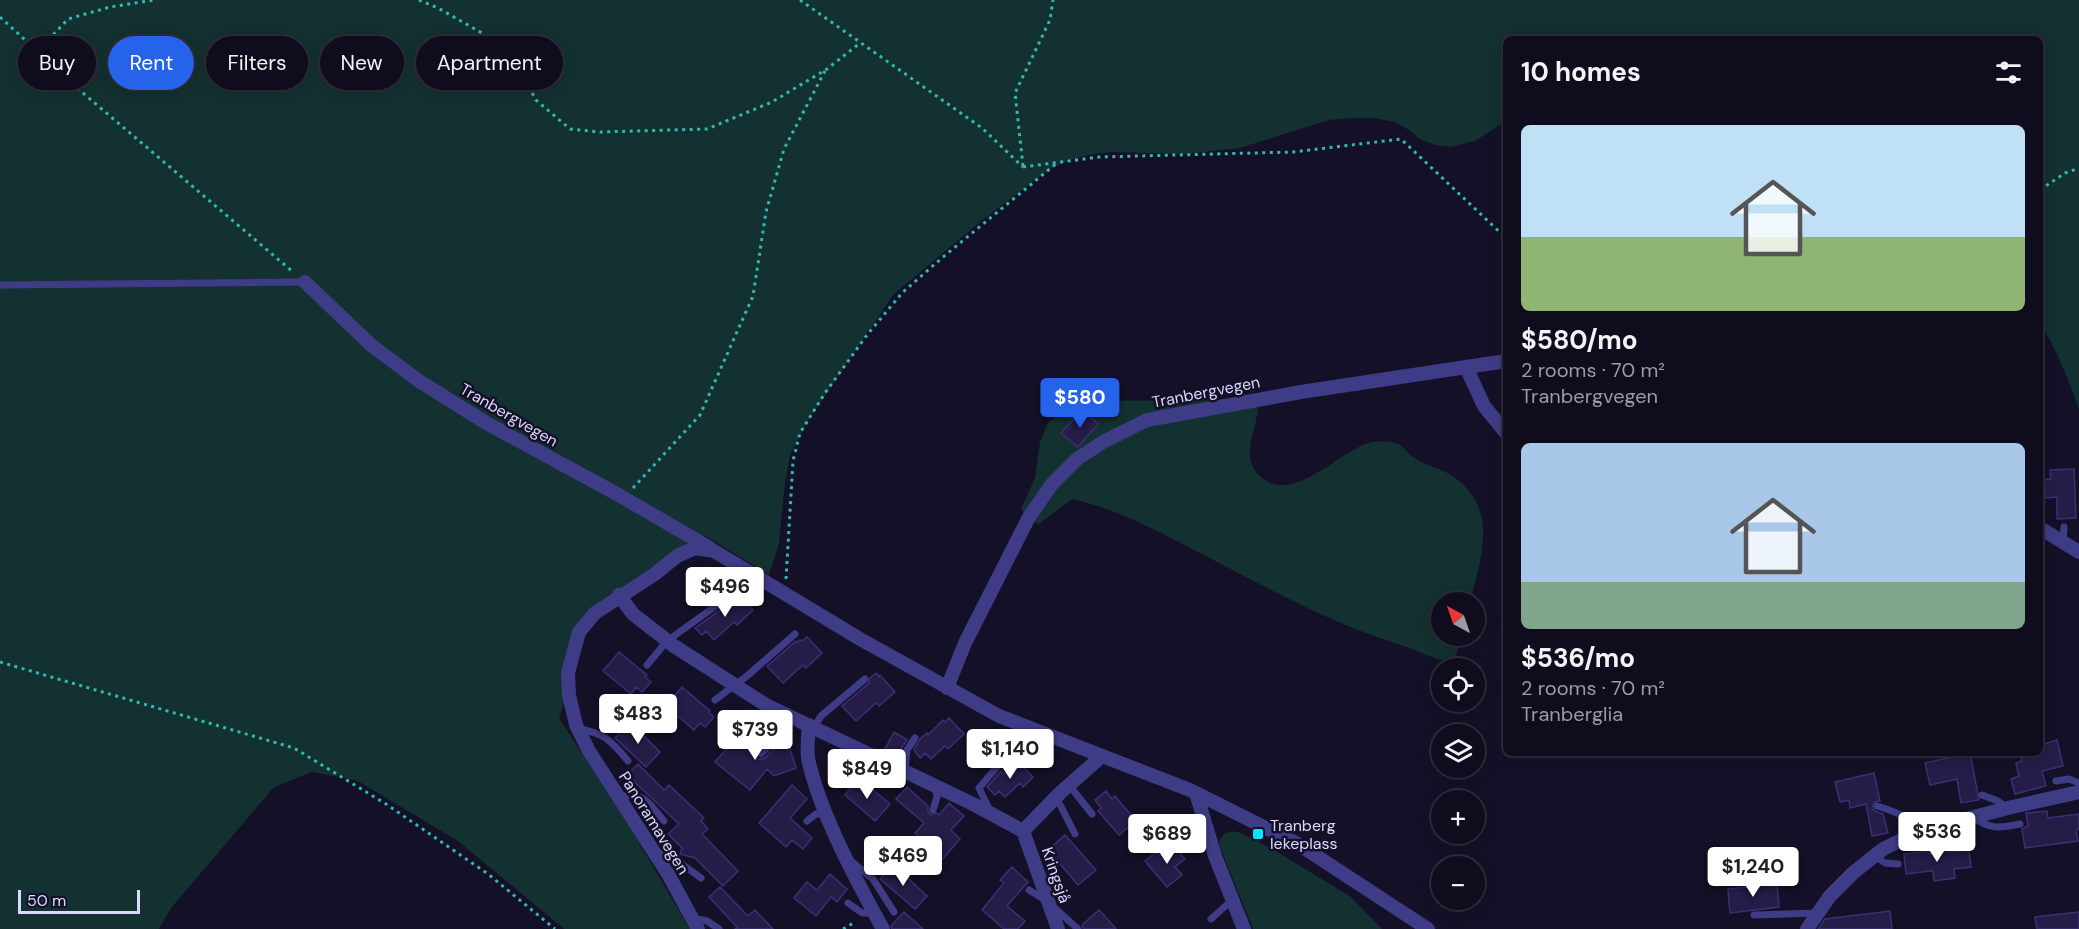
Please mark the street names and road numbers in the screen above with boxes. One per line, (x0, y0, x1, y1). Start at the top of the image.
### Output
street label: Tranbergvegen (1150, 371, 1262, 413)
street label: Tranbergvegen (456, 378, 562, 452)
street label: Panoramavegen (614, 768, 694, 878)
street label: Kringsjå (1037, 844, 1075, 906)

